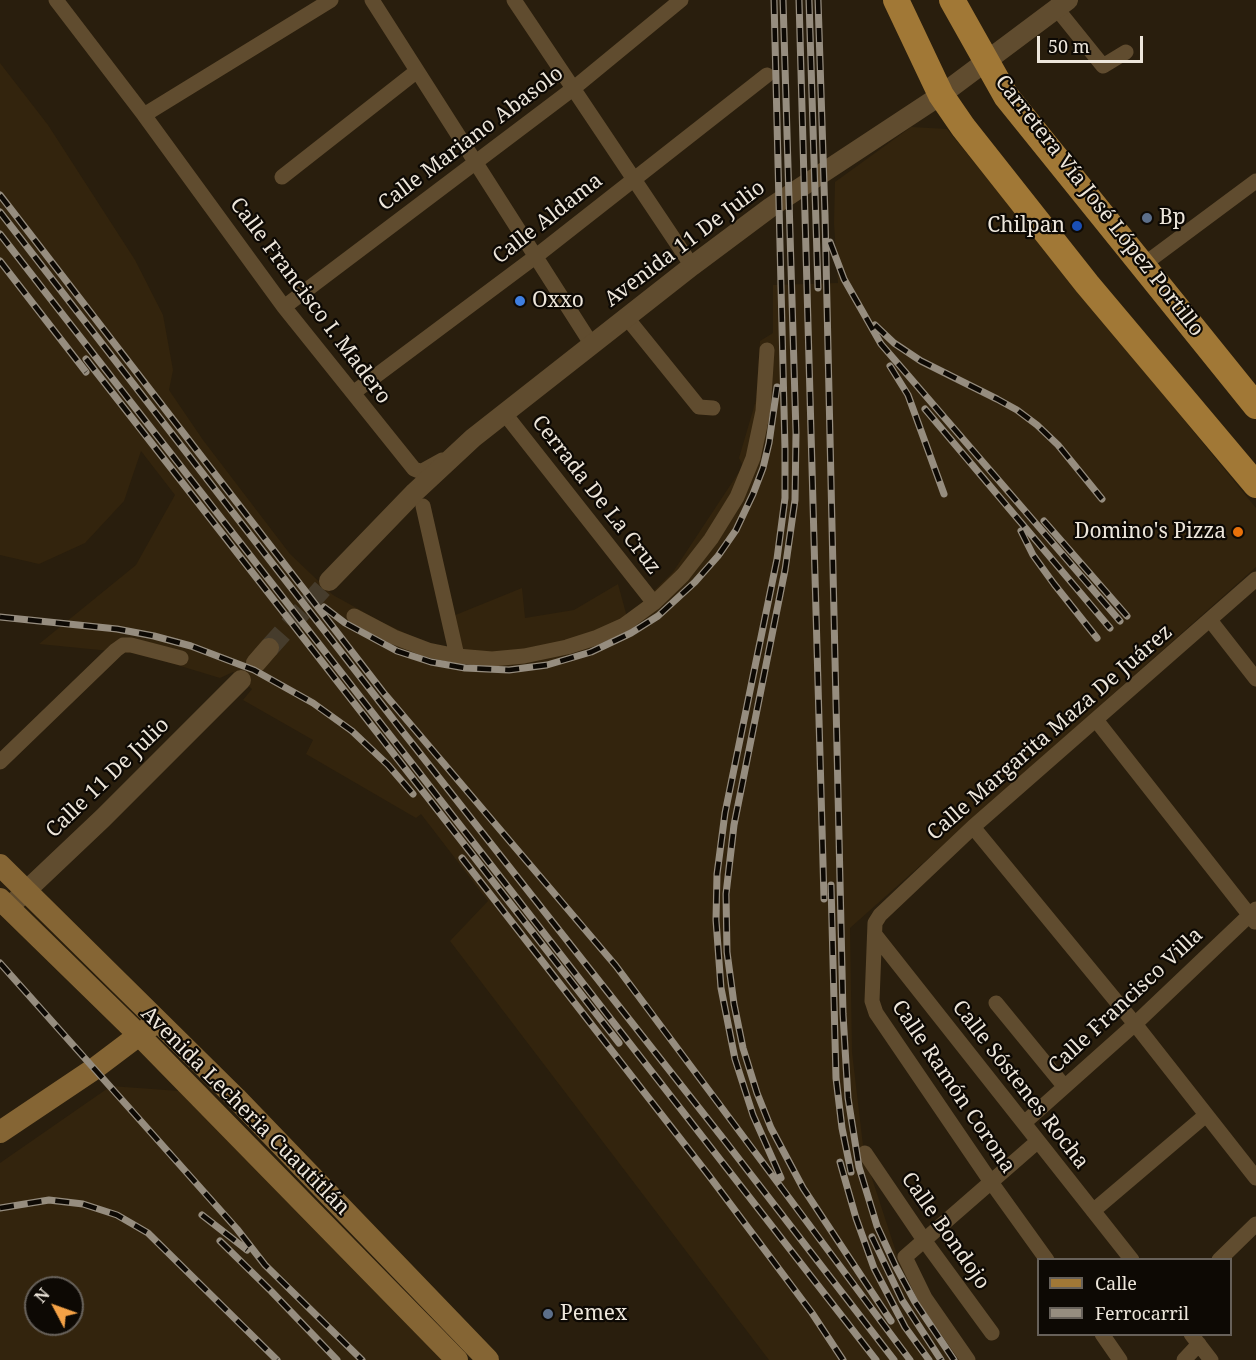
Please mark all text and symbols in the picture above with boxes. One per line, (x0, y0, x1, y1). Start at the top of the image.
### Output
scale bar (1040, 24, 1146, 62)
text: 50 m (1048, 34, 1090, 58)
street label: Calle Mariano Abasolo (373, 61, 569, 217)
street label: Carretera Vía José López Portillo (989, 70, 1209, 342)
street label: Calle Aldama (488, 168, 608, 270)
street label: Avenida 11 De Julio (600, 175, 770, 313)
street label: Calle Francisco I. Madero (224, 193, 396, 409)
place label: Bp (1159, 205, 1186, 231)
marker: Bp (1140, 211, 1154, 225)
place label: Chilpan (987, 213, 1065, 239)
marker: Chilpan (1070, 219, 1084, 233)
place label: Oxxo (532, 288, 584, 314)
marker: Oxxo (513, 294, 527, 308)
street label: Cerrada De La Cruz (526, 411, 666, 579)
place label: Domino's Pizza (1074, 519, 1226, 545)
marker: Domino's Pizza (1231, 525, 1245, 539)
street label: Calle Margarita Maza De Juárez (922, 620, 1178, 846)
street label: Calle 11 De Julio (41, 713, 175, 843)
street label: Calle Francisco Villa (1044, 923, 1208, 1079)
street label: Calle Ramón Corona (886, 996, 1020, 1178)
street label: Calle Sóstenes Rocha (946, 996, 1094, 1174)
street label: Avenida Lecheria Cuautitlán (135, 1001, 355, 1221)
street label: Calle Bondojo (895, 1168, 995, 1294)
legend (1037, 1258, 1232, 1336)
text: Calle (1095, 1271, 1137, 1295)
north arrow (24, 1276, 84, 1336)
text: N (29, 1284, 54, 1307)
place label: Pemex (560, 1301, 627, 1327)
text: Ferrocarril (1095, 1301, 1189, 1325)
marker: Pemex (541, 1307, 555, 1321)

